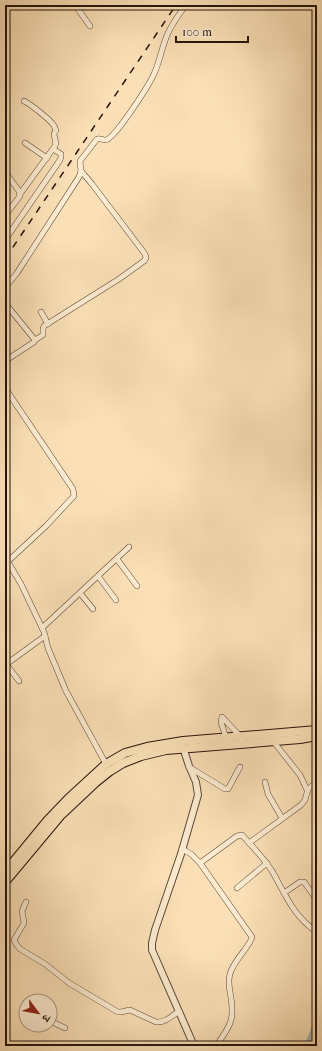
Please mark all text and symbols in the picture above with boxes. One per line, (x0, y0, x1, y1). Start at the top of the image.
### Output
scale bar (176, 18, 248, 44)
text: 100 m (182, 25, 212, 39)
north arrow (18, 993, 58, 1033)
text: उ (38, 1011, 54, 1025)

